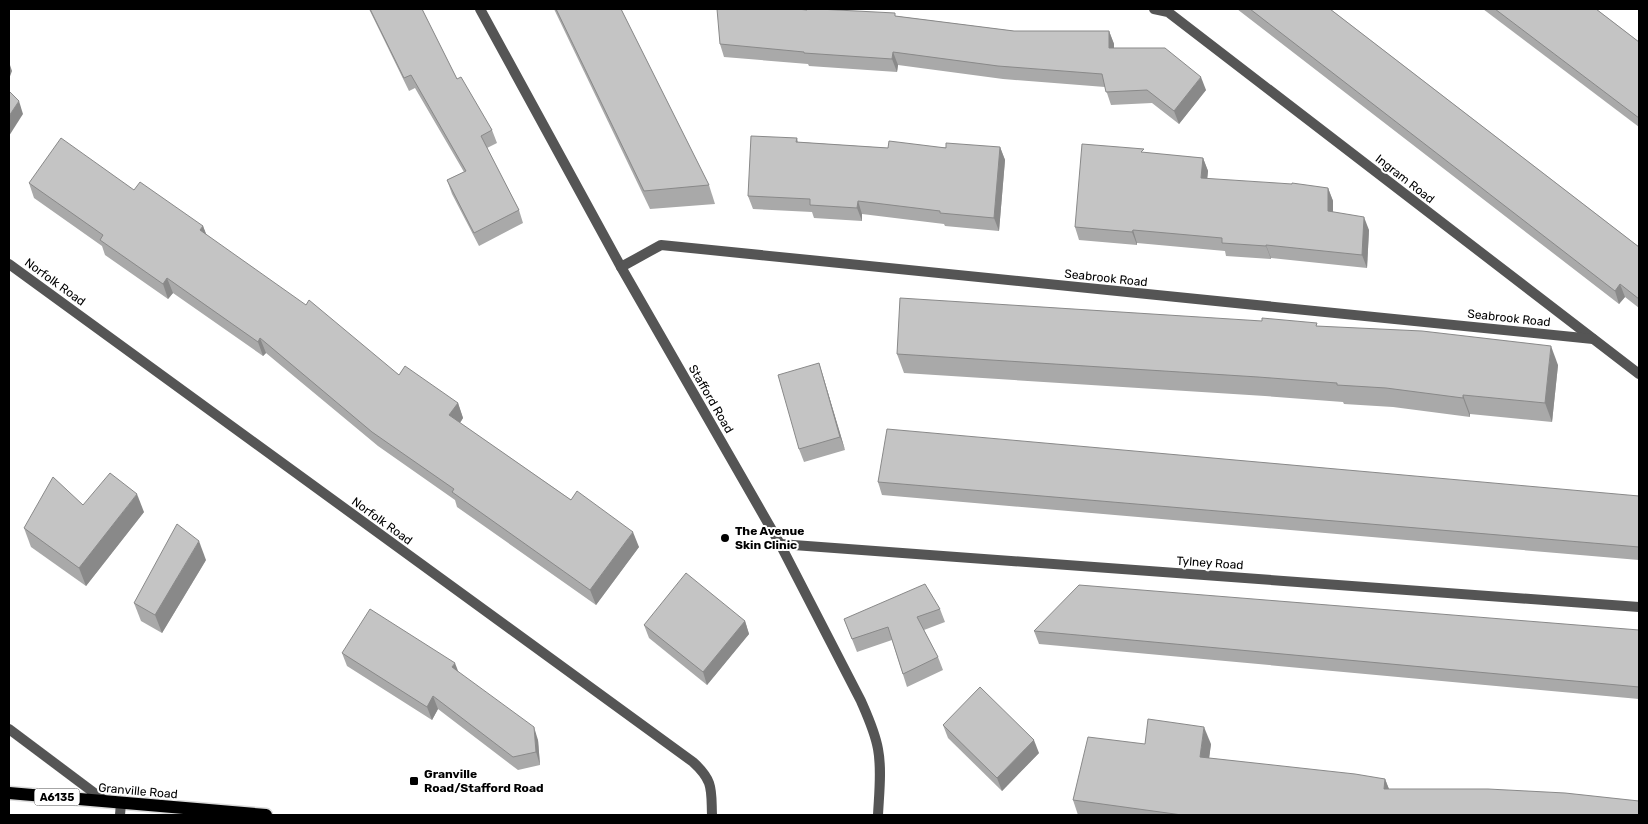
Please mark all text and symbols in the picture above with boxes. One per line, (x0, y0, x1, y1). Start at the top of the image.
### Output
street label: Ingram Road (1373, 152, 1437, 206)
street label: Norfolk Road (22, 255, 88, 309)
street label: Seabrook Road (1064, 267, 1148, 289)
street label: Seabrook Road (1467, 307, 1551, 329)
street label: Stafford Road (686, 362, 736, 436)
street label: Norfolk Road (349, 494, 415, 548)
place label: The Avenue Skin Clinic (735, 524, 804, 552)
marker: The Avenue Skin Clinic (719, 532, 731, 544)
street label: Tylney Road (1176, 554, 1244, 572)
place label: Granville Road/Stafford Road (424, 767, 544, 795)
marker: Granville Road/Stafford Road (408, 775, 420, 787)
street label: Granville Road (98, 781, 178, 801)
road number: A6135 (34, 789, 80, 806)

